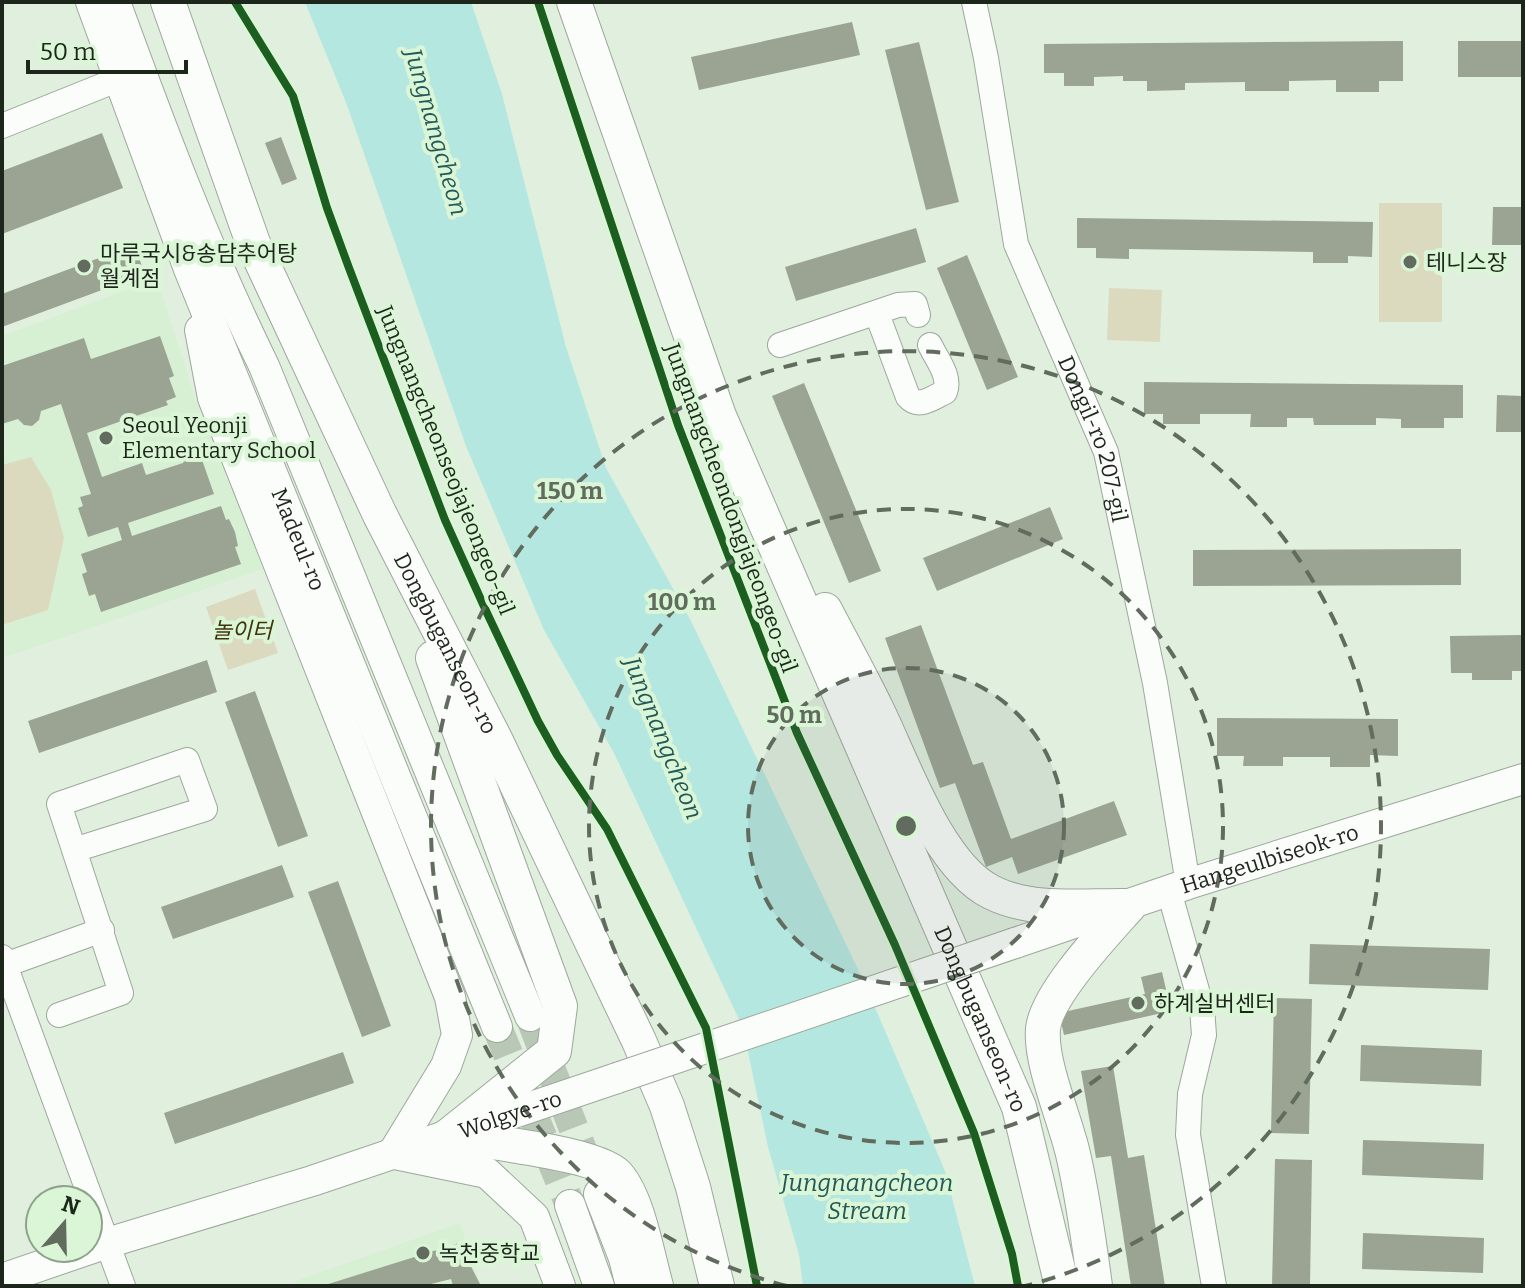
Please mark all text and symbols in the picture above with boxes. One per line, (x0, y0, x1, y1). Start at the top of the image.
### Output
scale bar (28, 24, 186, 74)
text: 50 m (40, 38, 96, 66)
water label: Jungnangcheon (398, 43, 473, 219)
place label: 마루국시&송담추어탕 월계점 (100, 240, 297, 292)
place label: 테니스장 (1426, 249, 1507, 276)
marker: 테니스장 (1401, 253, 1419, 271)
marker: 마루국시&송담추어탕 월계점 (75, 257, 93, 275)
street label: Jungnangcheonseojajeongeo-gil (371, 301, 521, 618)
street label: Jungnangcheondongjajeongeo-gil (658, 339, 803, 676)
street label: Dongil-ro 207-gil (1052, 352, 1134, 524)
place label: Seoul Yeonji Elementary School (122, 412, 316, 464)
marker: Seoul Yeonji Elementary School (97, 429, 115, 447)
text: 150 m (537, 477, 603, 505)
street label: Madeul-ro (266, 484, 332, 594)
street label: Dongbuganseon-ro (388, 548, 504, 738)
text: 100 m (648, 588, 716, 616)
park label: 놀이터 (212, 617, 275, 644)
water label: Jungnangcheon (617, 651, 708, 823)
text: 50 m (766, 701, 822, 729)
centre of rings (892, 812, 920, 840)
street label: Hangeulbiseok-ro (1177, 818, 1362, 899)
street label: Dongbuganseon-ro (929, 922, 1033, 1116)
place label: 하계실버센터 (1154, 990, 1275, 1017)
marker: 하계실버센터 (1129, 994, 1147, 1012)
street label: Wolgye-ro (455, 1084, 565, 1144)
water label: Jungnangcheon Stream (779, 1169, 953, 1225)
north arrow (24, 1184, 104, 1264)
text: N (58, 1190, 83, 1221)
place label: 녹천중학교 (439, 1240, 540, 1267)
marker: 녹천중학교 (414, 1244, 432, 1262)

